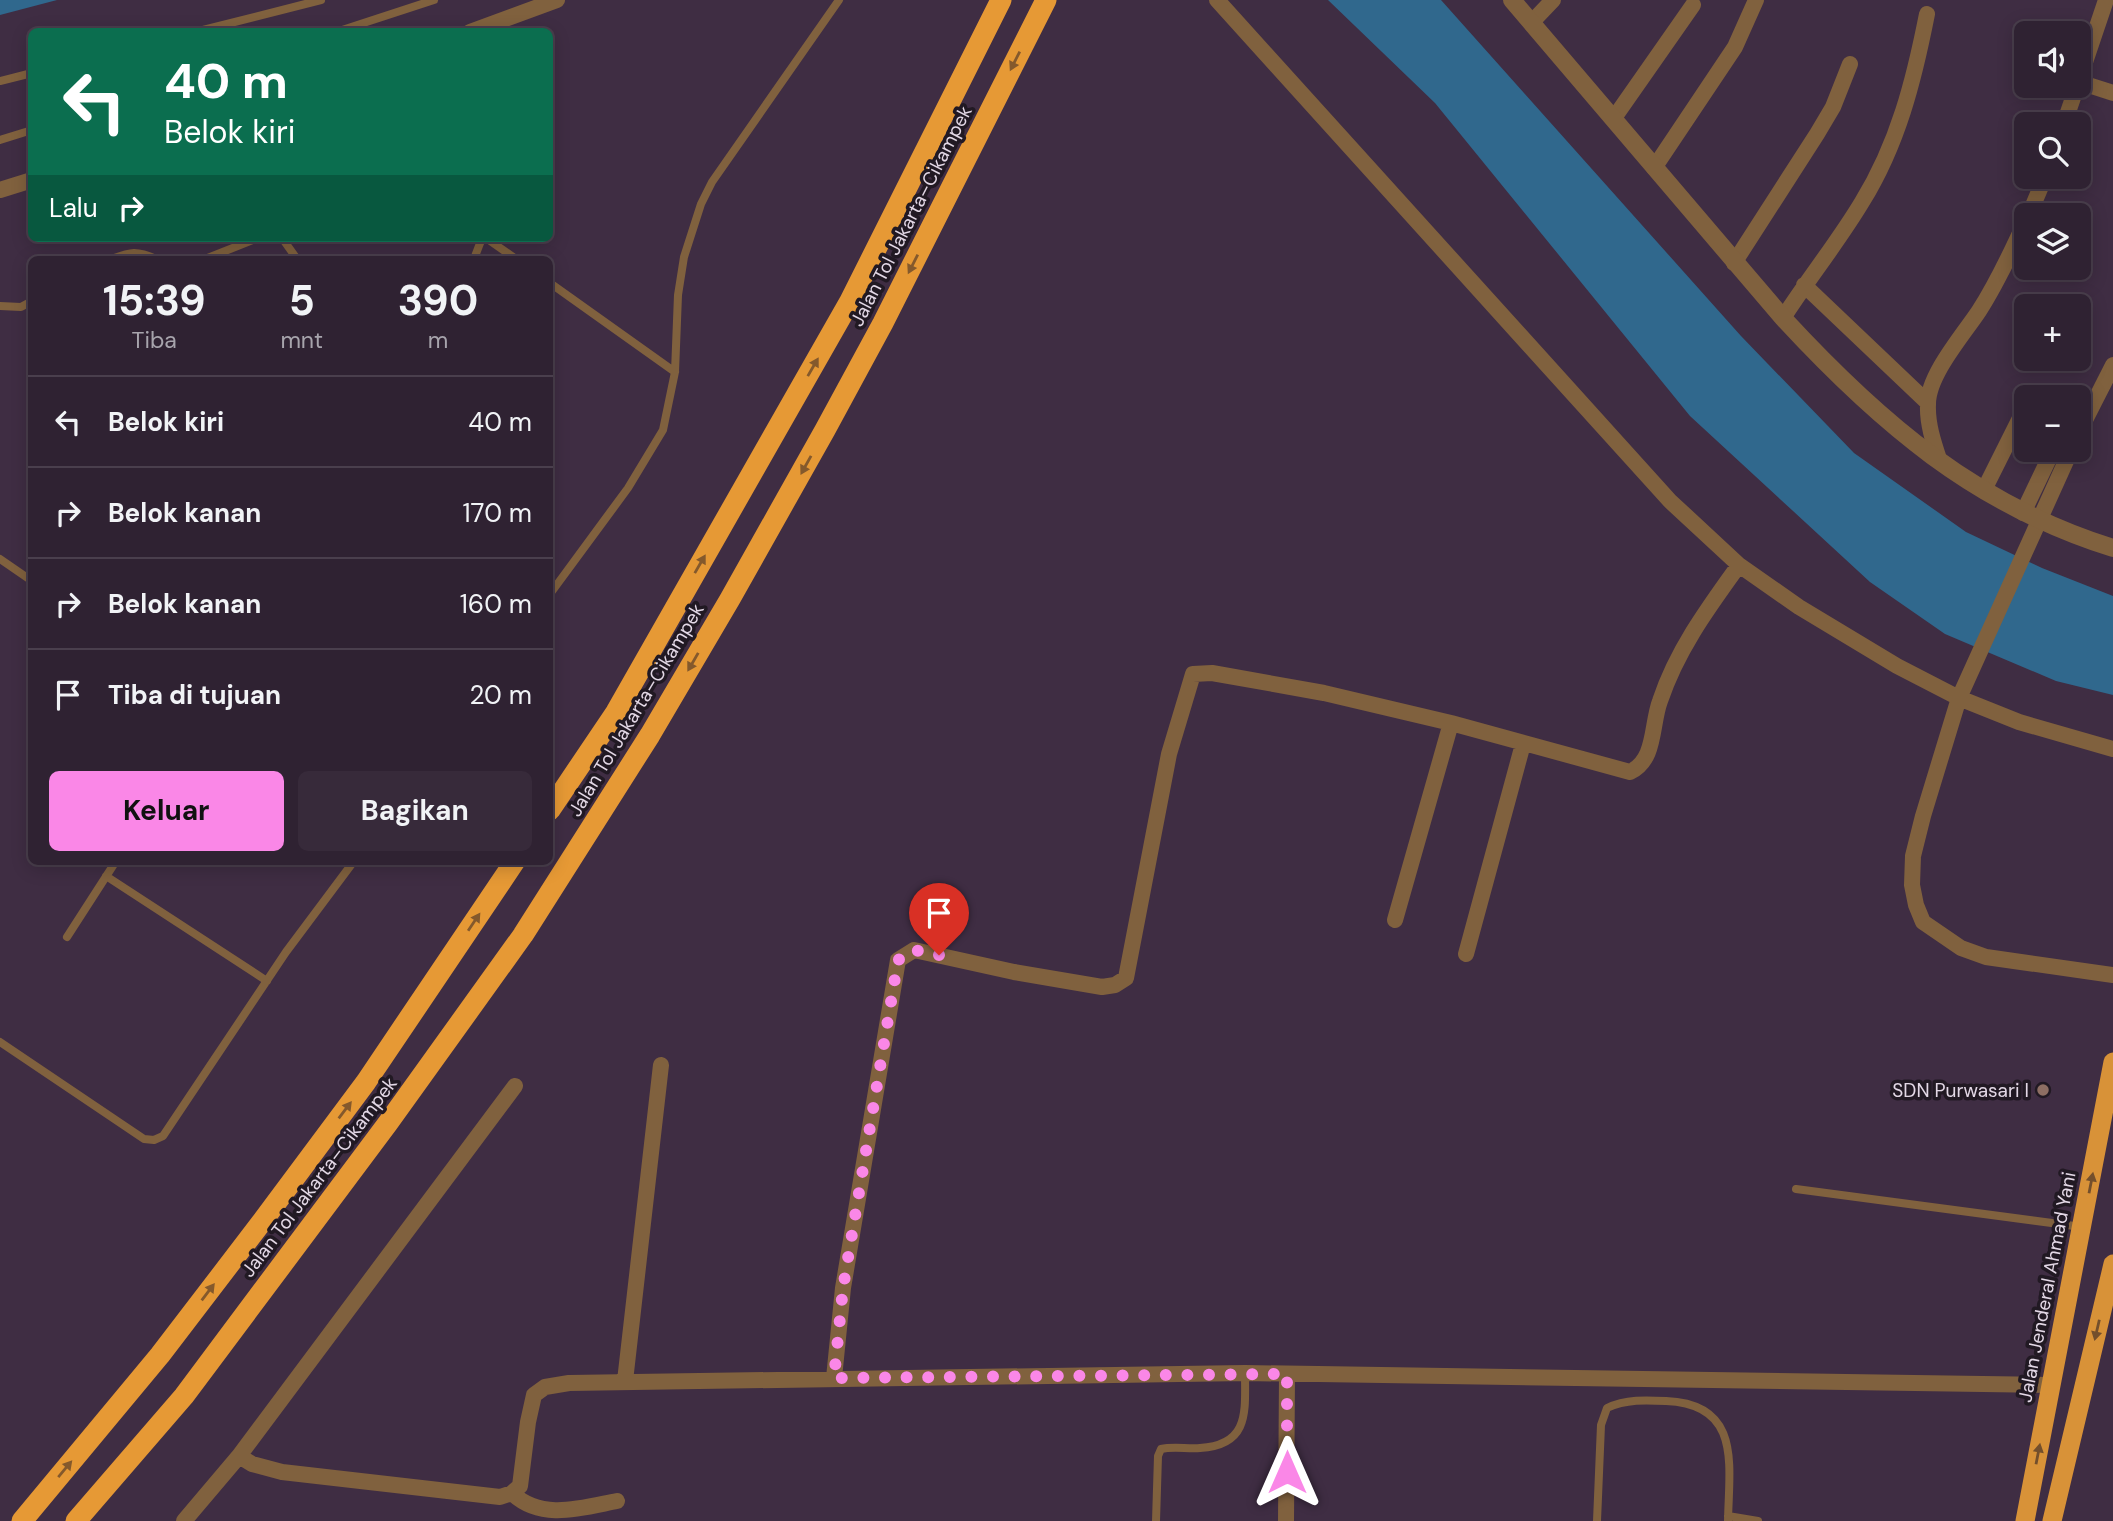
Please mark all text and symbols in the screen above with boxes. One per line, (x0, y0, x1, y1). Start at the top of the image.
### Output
map controls (2014, 21, 2091, 462)
button: sound (2014, 21, 2091, 98)
text: 40 m (164, 49, 288, 113)
one-way arrow (1010, 51, 1021, 71)
icon: left (49, 56, 140, 147)
street label: Jalan Tol Jakarta–Cikampek (844, 101, 978, 331)
text: Belok kiri (164, 111, 296, 153)
button: search (2014, 112, 2091, 189)
icon: right (112, 189, 150, 227)
text: Lalu (49, 191, 98, 225)
button: layers (2014, 203, 2091, 280)
one-way arrow (907, 254, 918, 274)
text: 15:39 (103, 273, 206, 328)
text: 5 (289, 273, 315, 328)
text: 390 (398, 273, 478, 328)
button: + (2014, 294, 2091, 371)
text: Tiba (132, 325, 177, 355)
text: mnt (280, 325, 323, 355)
text: m (428, 325, 448, 355)
one-way arrow (807, 357, 819, 376)
button: − (2014, 385, 2091, 462)
icon: left (49, 403, 87, 441)
text: Belok kiri (108, 405, 224, 439)
text: 40 m (468, 405, 532, 439)
one-way arrow (800, 455, 812, 474)
icon: right (49, 494, 87, 532)
text: Belok kanan (108, 496, 261, 530)
text: 170 m (463, 496, 532, 530)
one-way arrow (694, 555, 706, 574)
icon: right (49, 585, 87, 623)
text: Belok kanan (108, 587, 261, 621)
text: 160 m (460, 587, 532, 621)
street label: Jalan Tol Jakarta–Cikampek (562, 598, 710, 821)
one-way arrow (687, 653, 699, 672)
icon: arrive (49, 676, 87, 714)
text: Tiba di tujuan (108, 678, 281, 712)
text: 20 m (469, 678, 532, 712)
button: Keluar (49, 771, 284, 851)
button: Bagikan (298, 771, 532, 851)
pin (909, 883, 969, 955)
icon: arrive (920, 894, 958, 932)
one-way arrow (467, 913, 480, 932)
street label: Jalan Tol Jakarta–Cikampek (235, 1072, 403, 1282)
place label: SDN Purwasari I (1892, 1078, 2029, 1103)
marker: SDN Purwasari I (2035, 1082, 2051, 1098)
one-way arrow (338, 1101, 352, 1119)
street label: Jalan Jenderal Ahmad Yani (2012, 1170, 2082, 1404)
one-way arrow (2086, 1172, 2097, 1194)
one-way arrow (201, 1283, 216, 1301)
one-way arrow (2091, 1319, 2102, 1341)
position arrow (1250, 1435, 1324, 1509)
one-way arrow (2032, 1443, 2043, 1465)
one-way arrow (57, 1460, 72, 1477)

